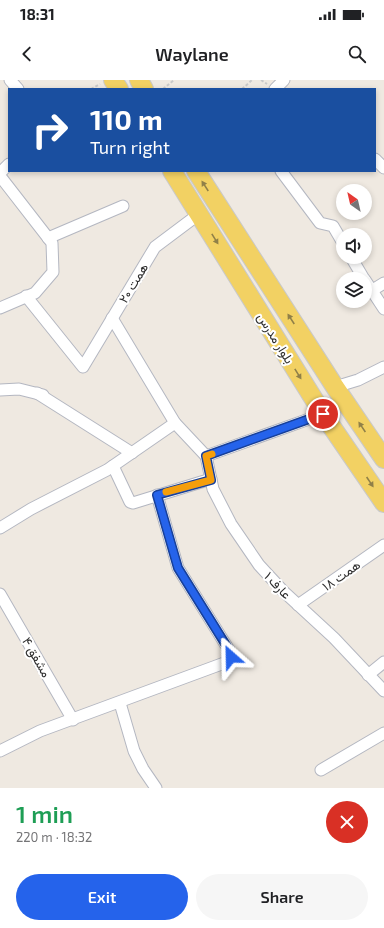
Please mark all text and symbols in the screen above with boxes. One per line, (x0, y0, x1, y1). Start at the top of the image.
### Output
text: 18:31 (20, 5, 55, 23)
icon: back (16, 43, 38, 65)
text: Waylane (155, 43, 229, 65)
icon: search (346, 43, 368, 65)
text: 110 m (90, 102, 163, 136)
icon: right (24, 104, 76, 156)
text: Turn right (90, 136, 170, 158)
one-way arrow (201, 180, 209, 191)
north arrow (336, 184, 372, 220)
map controls (336, 184, 372, 308)
button: sound (336, 228, 372, 264)
one-way arrow (211, 234, 219, 244)
street label: همت ۲۰ (115, 260, 151, 306)
button: layers (336, 272, 372, 308)
street label: بلوار مدرس (253, 310, 298, 367)
one-way arrow (287, 313, 294, 324)
one-way arrow (295, 368, 302, 380)
pin (306, 397, 340, 431)
icon: arrive (312, 403, 334, 425)
one-way arrow (358, 422, 366, 432)
one-way arrow (366, 477, 374, 487)
street label: همت ۱۸ (319, 556, 363, 594)
street label: عارف ۱ (261, 568, 295, 603)
street label: مشفق ۴ (18, 634, 55, 680)
position arrow (210, 636, 252, 678)
text: 1 min (16, 799, 73, 828)
button: close (326, 801, 368, 843)
text: 220 m · 18:32 (16, 829, 92, 845)
button: Exit (16, 874, 188, 920)
button: Share (196, 874, 368, 920)

